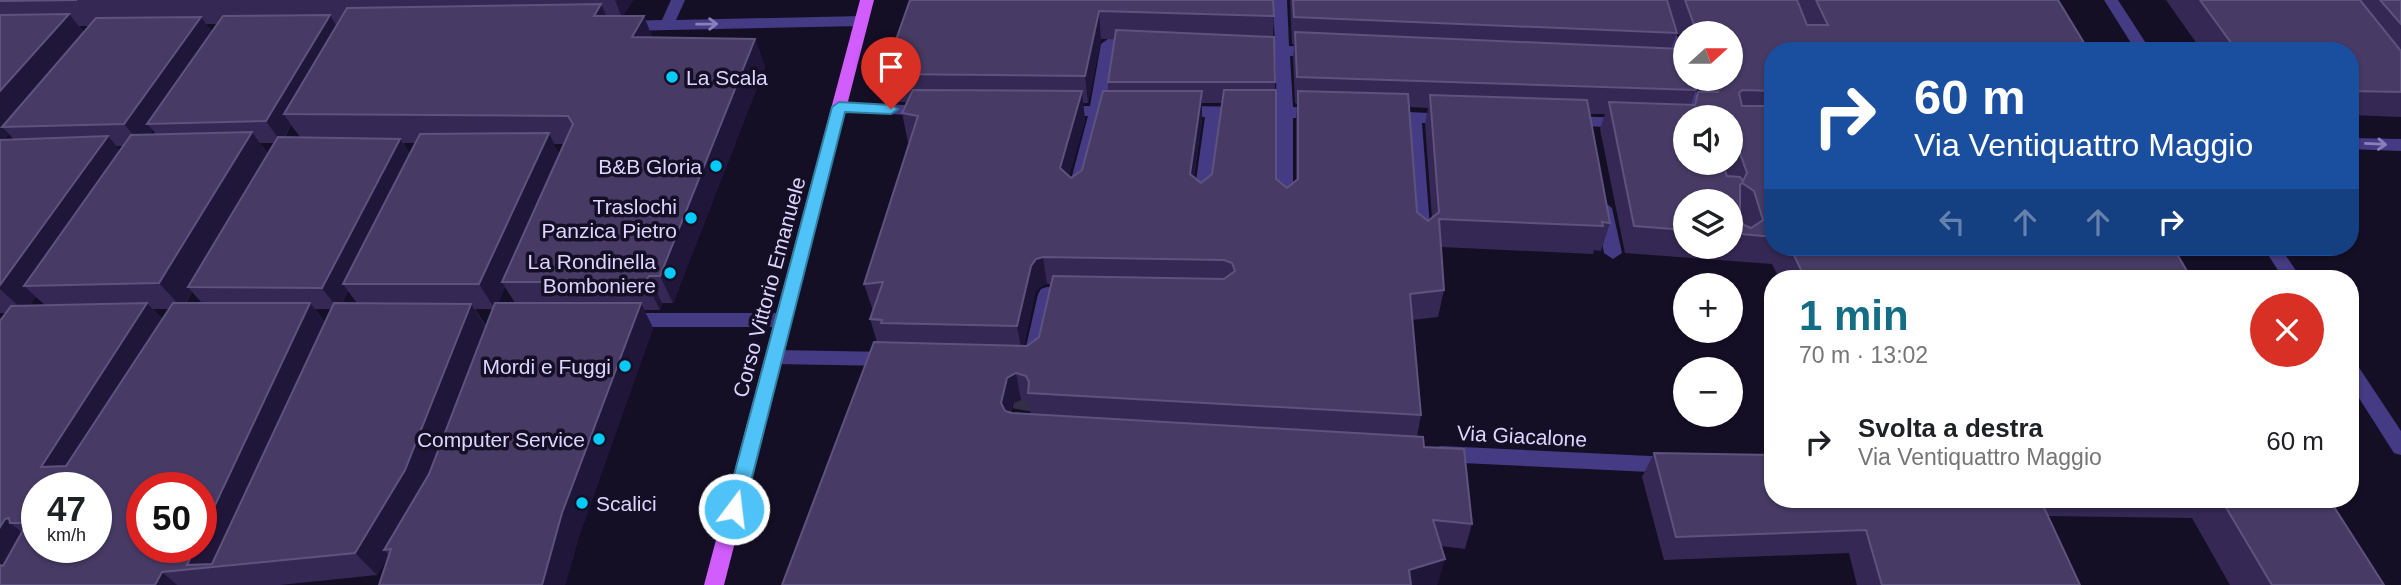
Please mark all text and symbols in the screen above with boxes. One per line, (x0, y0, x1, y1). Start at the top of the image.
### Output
one-way arrow (695, 17, 718, 31)
north arrow (1673, 21, 1743, 91)
map controls (1673, 21, 1743, 427)
pin (861, 37, 921, 109)
icon: arrive (872, 48, 910, 86)
place label: La Scala (686, 66, 768, 89)
marker: La Scala (664, 69, 680, 85)
icon: right (1799, 70, 1890, 161)
text: 60 m (1914, 70, 2026, 124)
button: sound (1673, 105, 1743, 175)
text: Via Ventiquattro Maggio (1914, 127, 2253, 163)
one-way arrow (2364, 137, 2387, 150)
place label: B&B Gloria (598, 155, 702, 178)
marker: B&B Gloria (708, 158, 724, 174)
street label: Corso Vittorio Emanuele (728, 174, 810, 400)
button: layers (1673, 189, 1743, 259)
place label: Traslochi Panzica Pietro (542, 195, 677, 242)
icon: left (1933, 203, 1971, 241)
icon: ahead (2006, 203, 2044, 241)
icon: ahead (2079, 203, 2117, 241)
icon: right (2152, 203, 2190, 241)
marker: Traslochi Panzica Pietro (683, 210, 699, 226)
place label: La Rondinella Bomboniere (528, 250, 656, 297)
marker: La Rondinella Bomboniere (662, 265, 678, 281)
button: + (1673, 273, 1743, 343)
text: 1 min (1799, 292, 1909, 339)
button: close (2250, 293, 2324, 367)
text: 70 m · 13:02 (1799, 342, 1928, 368)
place label: Mordi e Fuggi (483, 355, 611, 378)
button: − (1673, 357, 1743, 427)
marker: Mordi e Fuggi (617, 358, 633, 374)
text: Svolta a destra (1858, 413, 2043, 443)
street label: Via Giacalone (1456, 421, 1588, 451)
icon: right (1799, 423, 1837, 461)
text: 60 m (2266, 426, 2324, 456)
place label: Computer Service (417, 428, 585, 451)
marker: Computer Service (591, 431, 607, 447)
text: Via Ventiquattro Maggio (1858, 444, 2102, 470)
speed limit sign: 50 (126, 472, 217, 563)
position arrow (697, 472, 771, 546)
text: 47 (47, 489, 86, 528)
place label: Scalici (596, 492, 657, 515)
marker: Scalici (574, 495, 590, 511)
text: km/h (47, 525, 86, 545)

